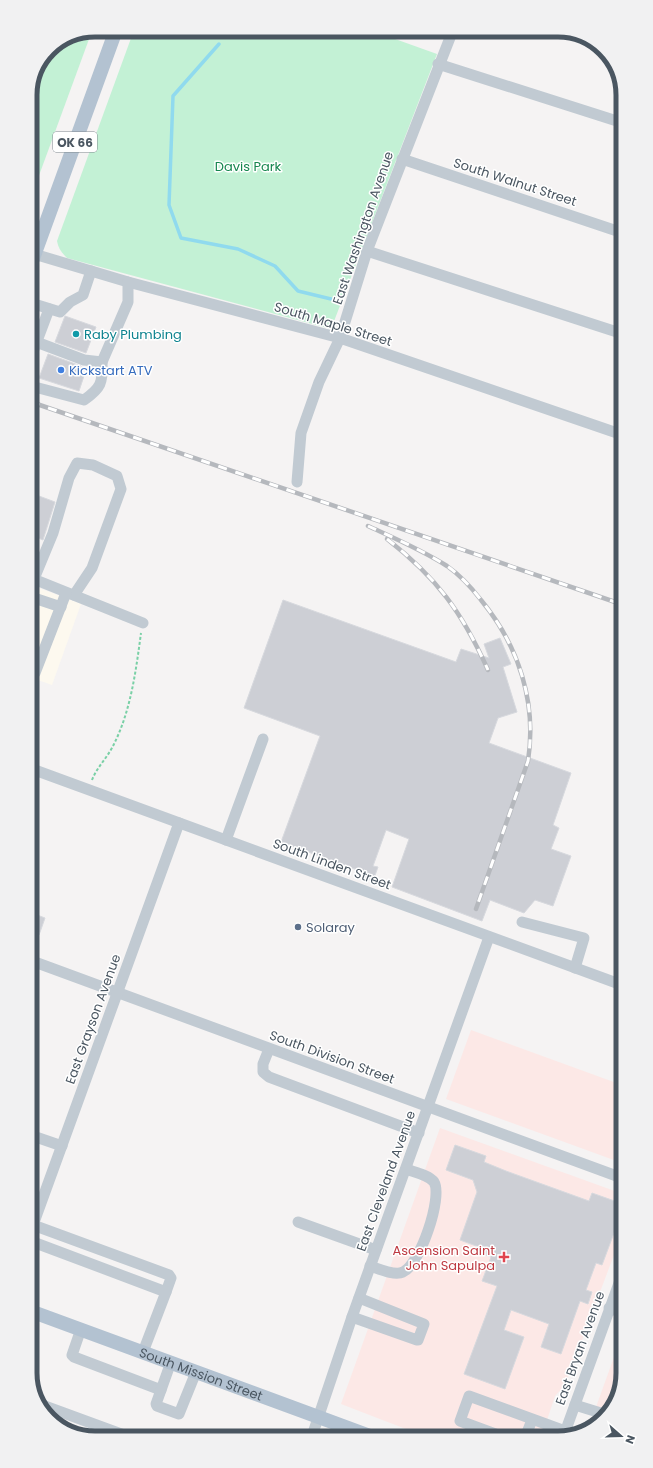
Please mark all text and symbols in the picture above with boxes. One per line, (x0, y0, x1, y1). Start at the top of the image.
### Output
road number: OK 66 (53, 132, 97, 152)
street label: East Washington Avenue (328, 149, 398, 307)
street label: South Walnut Street (451, 153, 579, 211)
park label: Davis Park (215, 157, 282, 176)
street label: South Maple Street (272, 297, 395, 351)
place label: Raby Plumbing (84, 325, 182, 344)
marker: Raby Plumbing (71, 329, 81, 339)
place label: Kickstart ATV (69, 361, 153, 380)
marker: Kickstart ATV (56, 365, 66, 375)
street label: South Linden Street (270, 834, 394, 894)
place label: Solaray (306, 918, 356, 937)
marker: Solaray (293, 922, 303, 932)
street label: East Grayson Avenue (61, 951, 125, 1087)
street label: South Division Street (267, 1026, 397, 1089)
street label: East Cleveland Avenue (352, 1108, 420, 1254)
place label: Ascension Saint John Sapulpa (392, 1241, 495, 1275)
marker: Ascension Saint John Sapulpa (498, 1251, 510, 1263)
street label: East Bryan Avenue (551, 1288, 609, 1408)
street label: South Mission Street (137, 1342, 266, 1405)
north arrow (601, 1416, 641, 1456)
text: N (621, 1433, 639, 1446)

